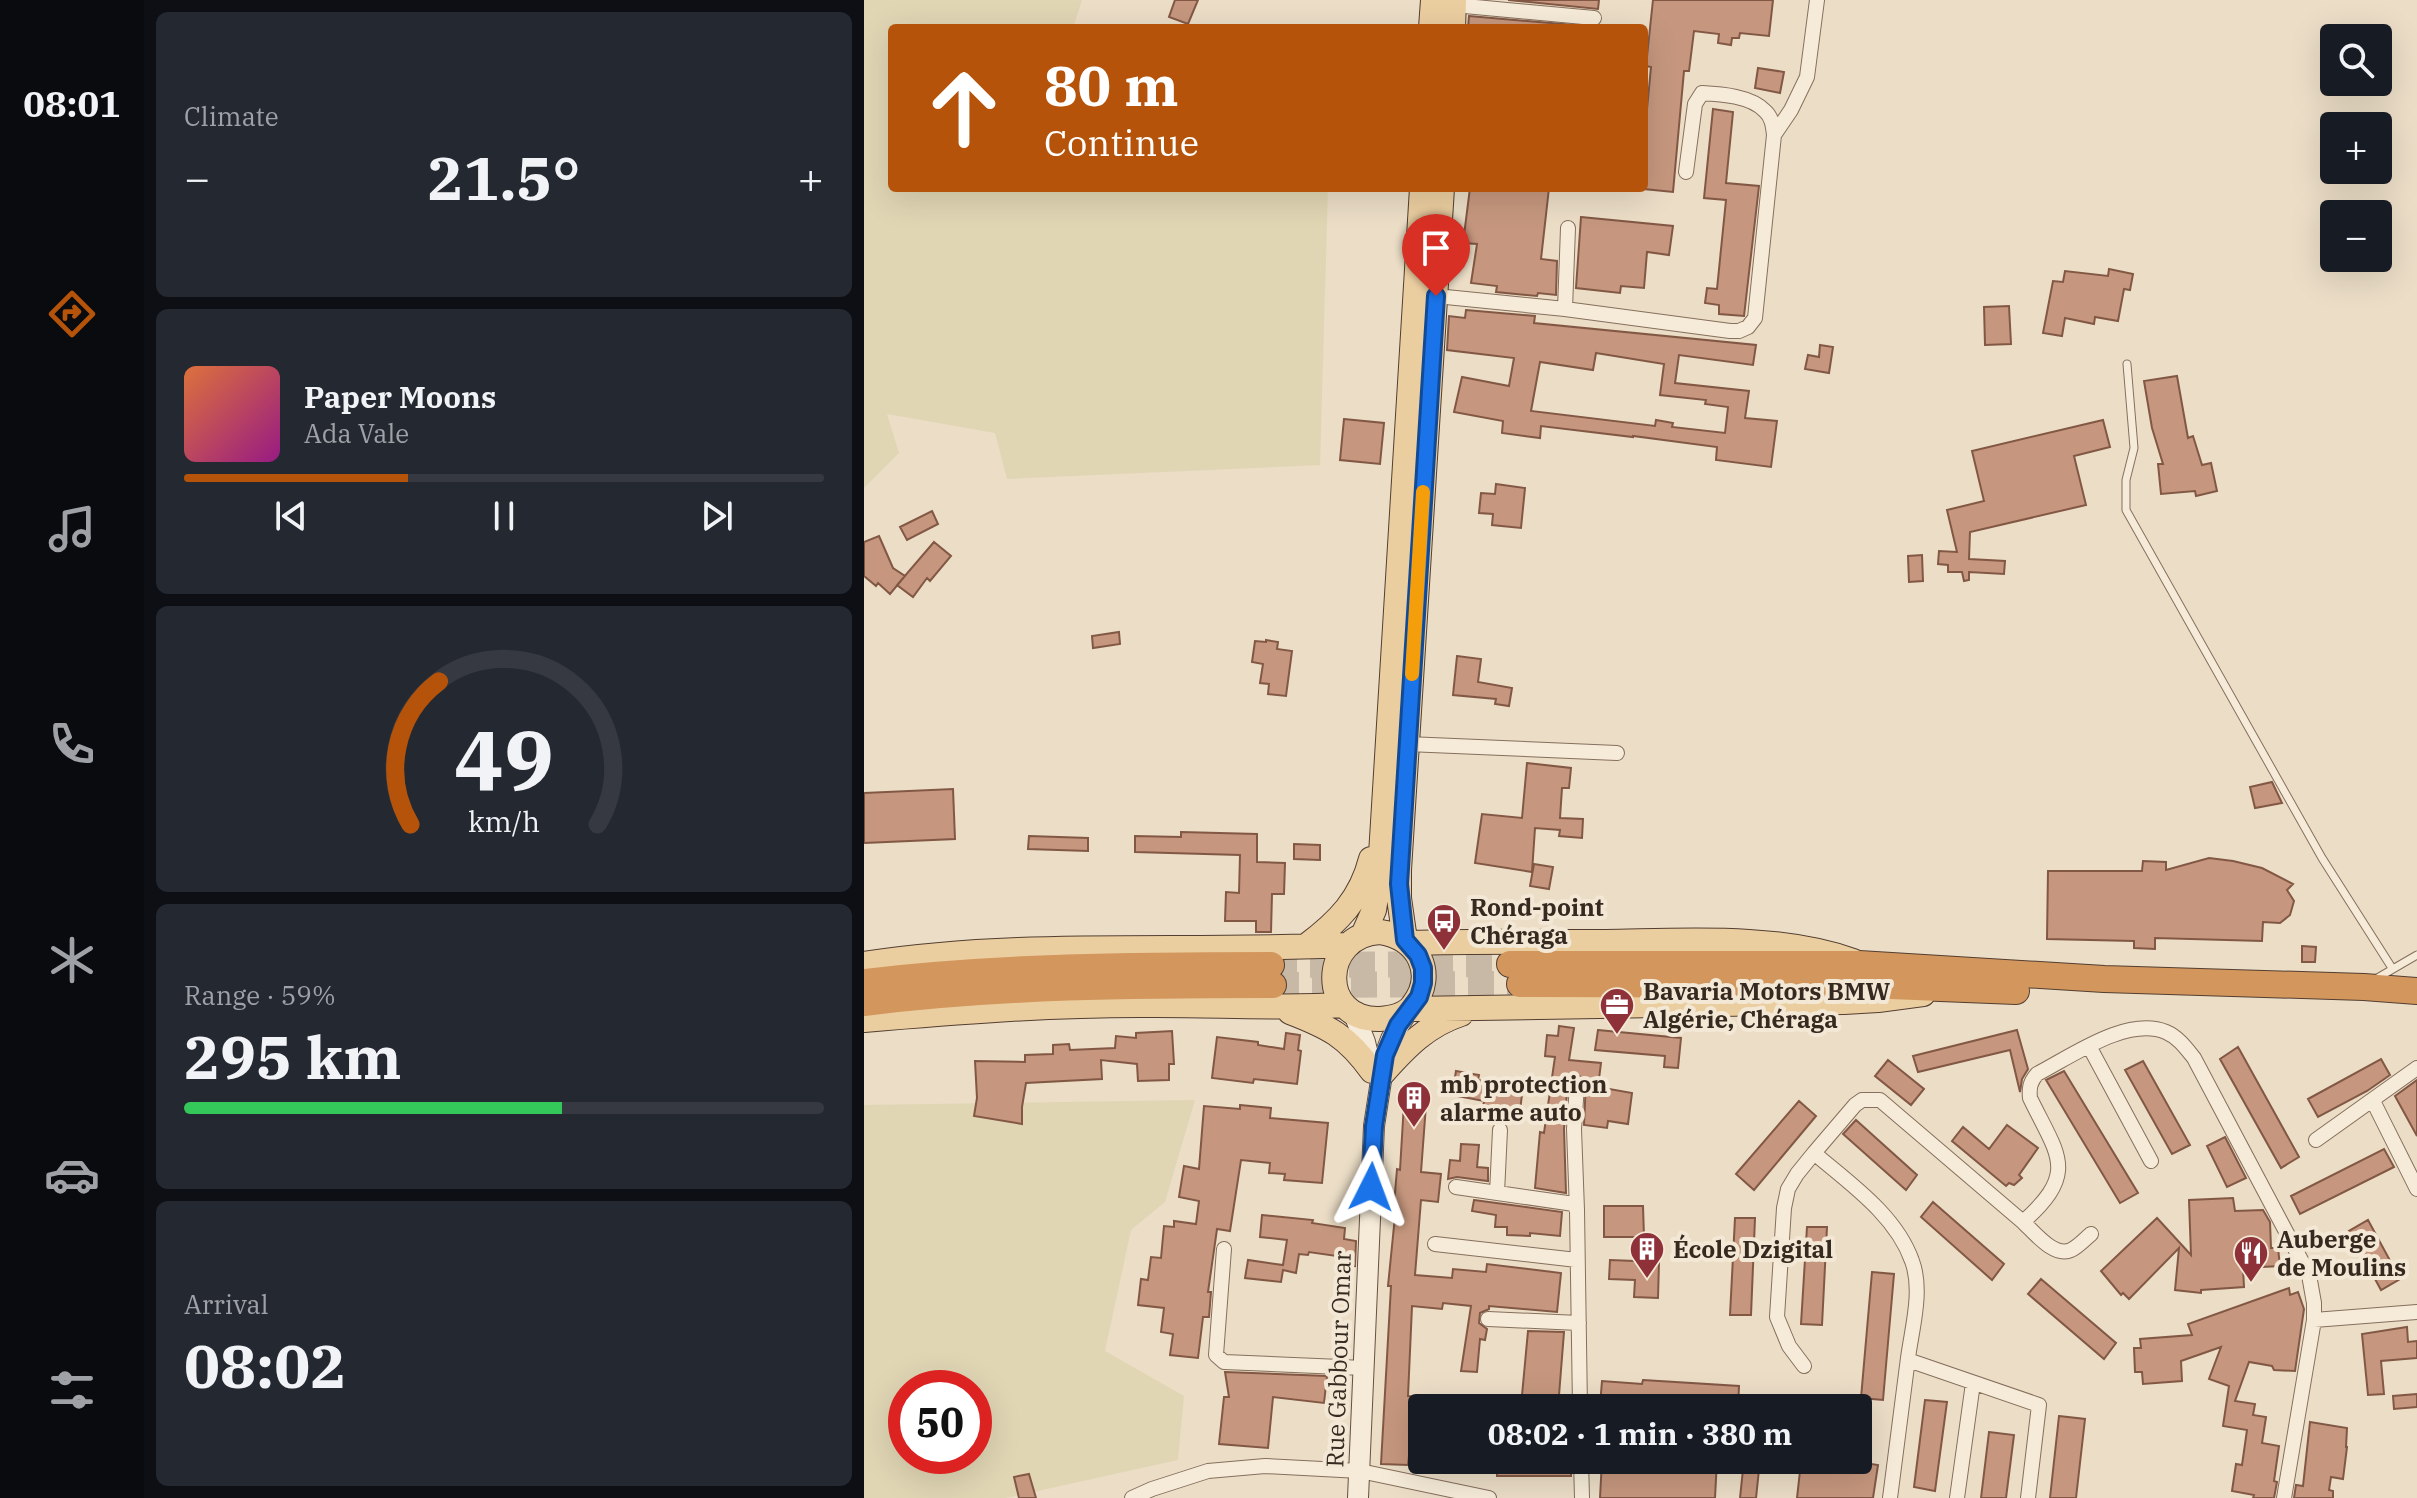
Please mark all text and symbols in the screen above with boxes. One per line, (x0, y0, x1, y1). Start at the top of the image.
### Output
map controls (2320, 24, 2392, 272)
button: search (2320, 24, 2392, 96)
text: 80 m (1044, 49, 1179, 121)
icon: ahead (912, 56, 1016, 160)
text: 08:01 (23, 80, 121, 127)
text: Climate (184, 99, 279, 133)
button: + (2320, 112, 2392, 184)
text: Continue (1044, 119, 1199, 166)
text: 21.5° (427, 138, 581, 217)
text: − (184, 149, 210, 206)
text: + (798, 149, 824, 206)
button: − (2320, 200, 2392, 272)
pin (1402, 214, 1470, 296)
icon: arrive (1414, 226, 1458, 270)
icon: directions (44, 286, 100, 342)
text: Paper Moons (304, 377, 496, 416)
text: Ada Vale (304, 416, 409, 450)
icon: previous (269, 494, 313, 538)
icon: pause (482, 494, 526, 538)
icon: next (695, 494, 739, 538)
icon: music (44, 501, 100, 557)
text: 49 (454, 706, 554, 814)
icon: phone (44, 716, 100, 772)
text: km/h (468, 803, 540, 840)
place label: Rond-point Chéraga (1470, 891, 1604, 951)
bus stop icon: Rond-point Chéraga (1425, 902, 1463, 952)
icon: climate (44, 932, 100, 988)
place label: Bavaria Motors BMW Algérie, Chéraga (1643, 975, 1891, 1035)
text: Range · 59% (184, 978, 336, 1012)
office icon: Bavaria Motors BMW Algérie, Chéraga (1598, 986, 1636, 1036)
text: 295 km (184, 1017, 402, 1096)
place label: mb protection alarme auto (1440, 1068, 1607, 1128)
building icon: mb protection alarme auto (1395, 1079, 1433, 1129)
position arrow (1329, 1145, 1413, 1229)
icon: car (44, 1147, 100, 1203)
place label: Auberge de Moulins (2277, 1223, 2406, 1283)
building icon: École Dzigital (1628, 1230, 1666, 1280)
place label: École Dzigital (1673, 1233, 1833, 1265)
restaurant icon: Auberge de Moulins (2232, 1234, 2270, 1284)
street label: Rue Gabbour Omar (1318, 1250, 1358, 1468)
text: Arrival (184, 1287, 269, 1321)
text: 08:02 (184, 1326, 346, 1405)
icon: filters (44, 1362, 100, 1418)
speed limit sign: 50 (888, 1370, 992, 1474)
text: 08:02 · 1 min · 380 m (1488, 1414, 1792, 1453)

